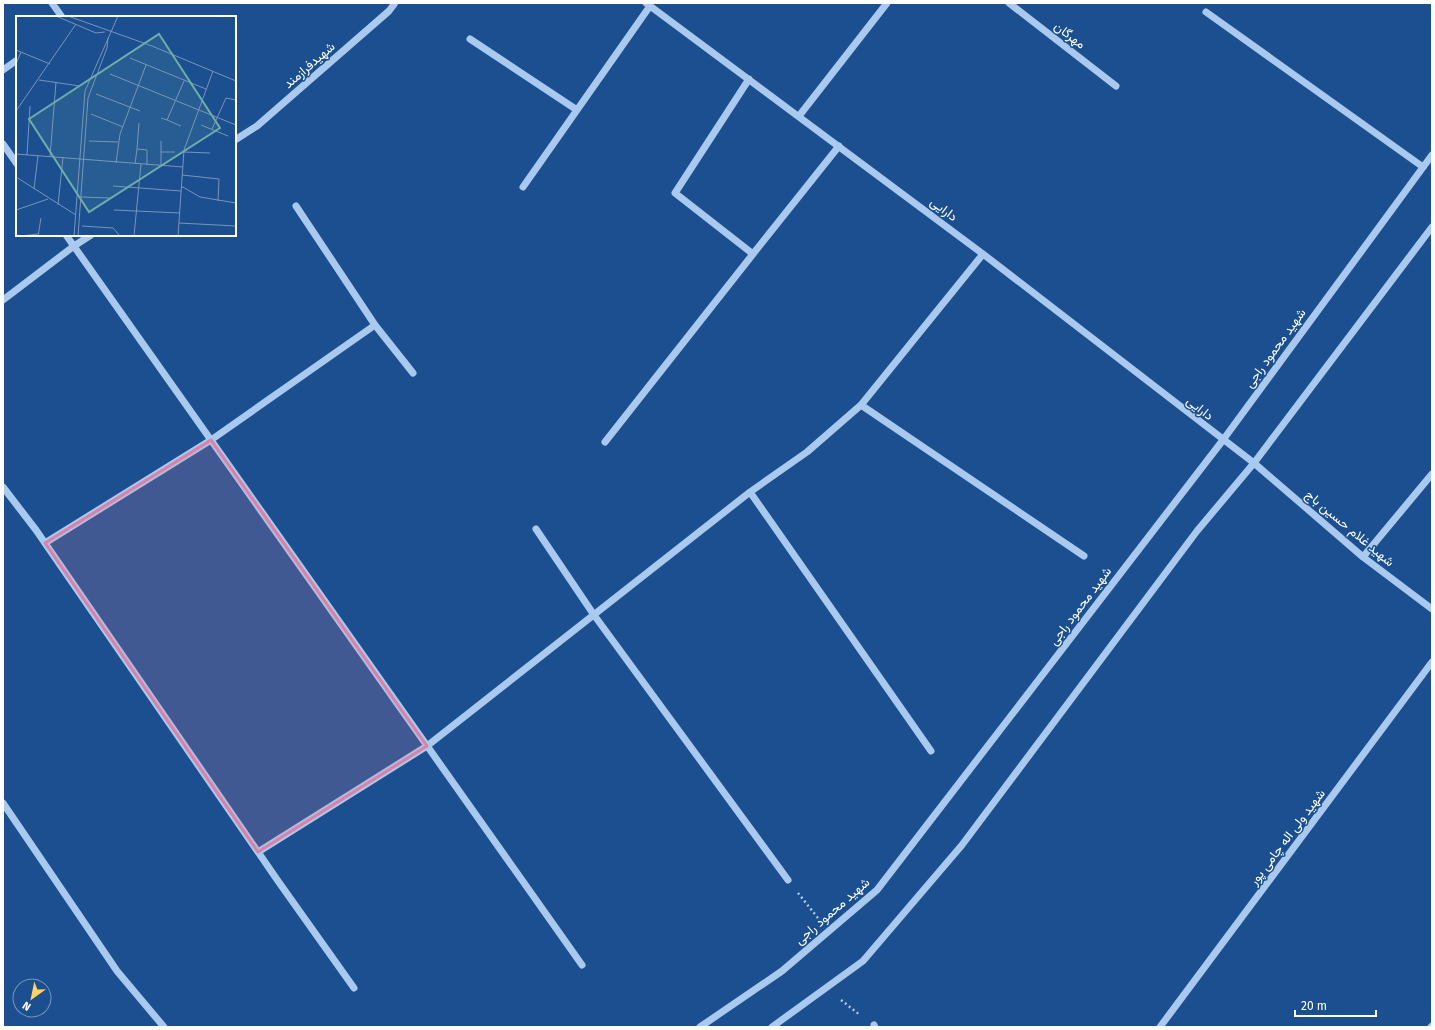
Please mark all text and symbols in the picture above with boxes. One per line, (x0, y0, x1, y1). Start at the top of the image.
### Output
inset map (16, 16, 236, 236)
street label: مهرگان (1051, 18, 1089, 53)
street label: شهیدفرازمند (280, 39, 338, 92)
street label: دارایی (927, 194, 961, 225)
street label: شهید محمود راجی (1241, 305, 1310, 391)
street label: دارایی (1183, 393, 1216, 424)
street label: شهید غلام حسین باج (1301, 487, 1397, 571)
street label: شهید محمود راجی (1046, 564, 1115, 649)
street label: شهید ولی اله چامی پور (1245, 786, 1330, 890)
street label: شهید محمود راجی (792, 874, 873, 948)
north arrow (12, 978, 52, 1018)
scale bar (1295, 992, 1376, 1018)
text: N (20, 999, 33, 1013)
text: 20 m (1301, 999, 1327, 1013)

